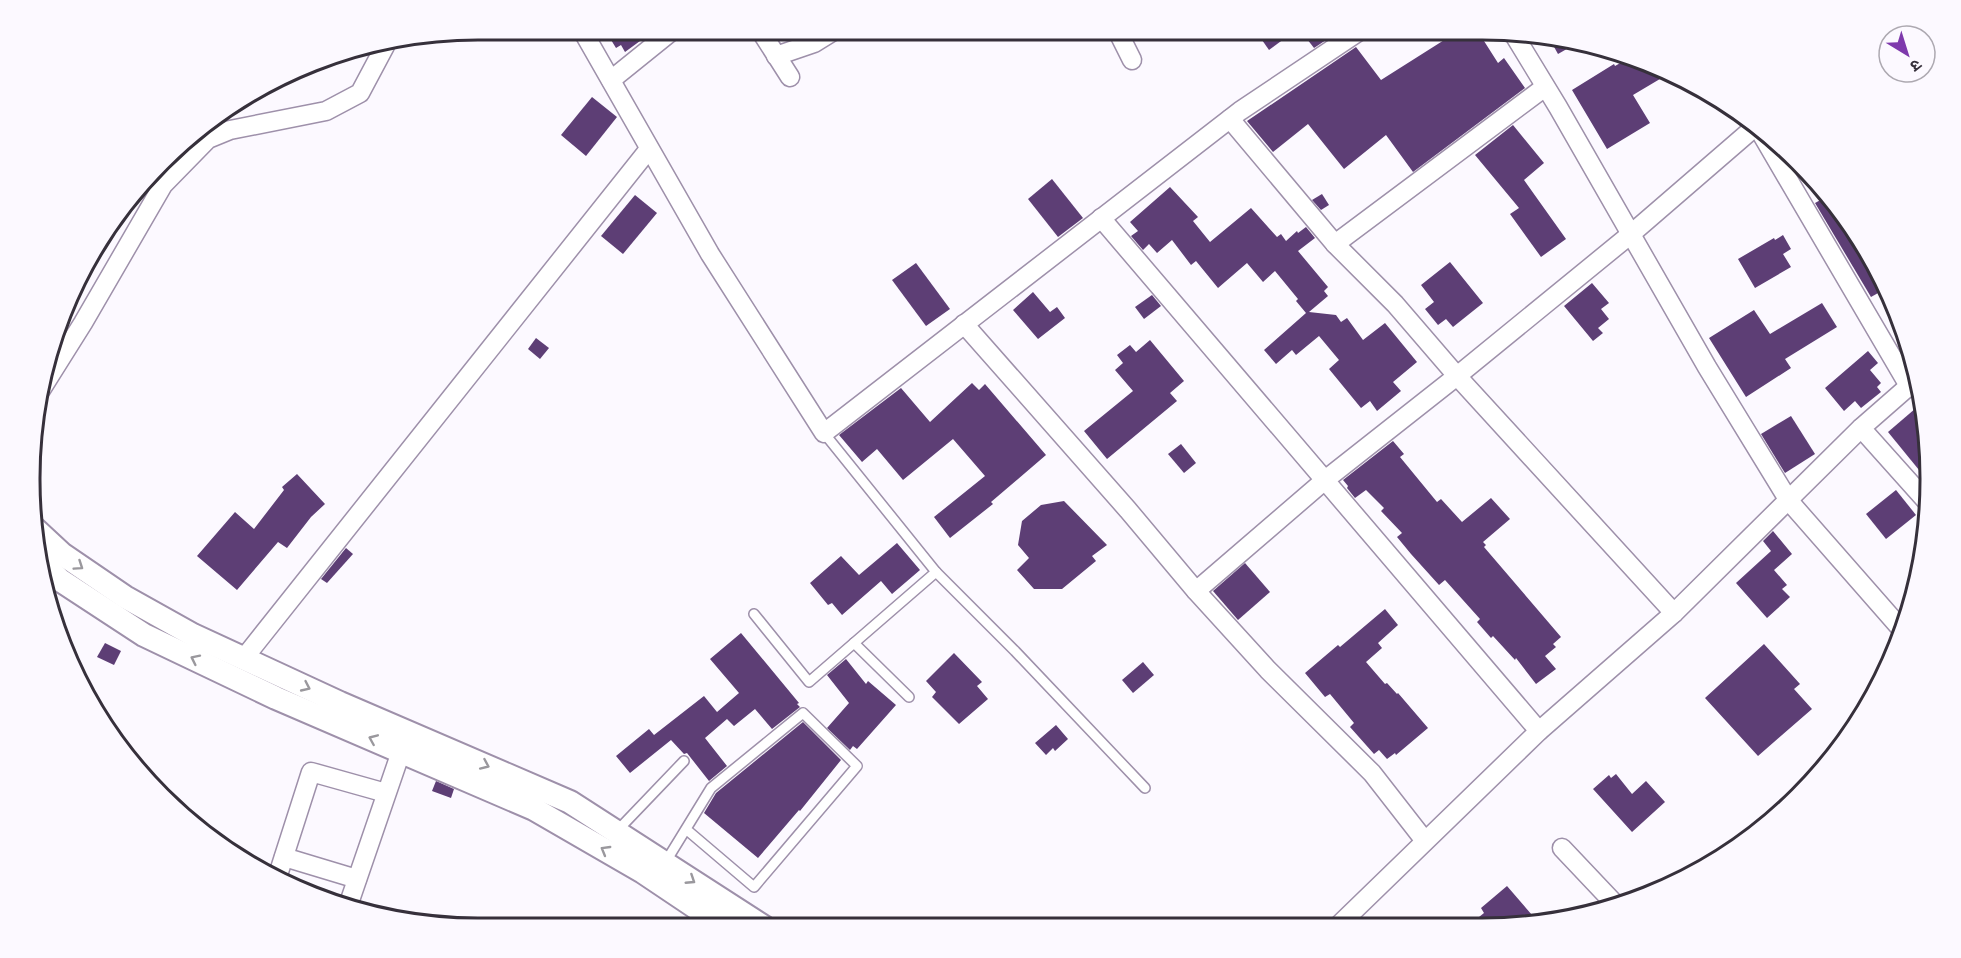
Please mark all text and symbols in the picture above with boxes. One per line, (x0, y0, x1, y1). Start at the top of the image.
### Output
north arrow (1877, 24, 1937, 84)
text: उ (1906, 55, 1925, 76)
one-way arrow (72, 558, 83, 569)
one-way arrow (190, 655, 201, 667)
one-way arrow (299, 680, 310, 692)
one-way arrow (368, 734, 379, 746)
one-way arrow (478, 757, 489, 769)
one-way arrow (601, 846, 611, 858)
one-way arrow (685, 872, 695, 884)

